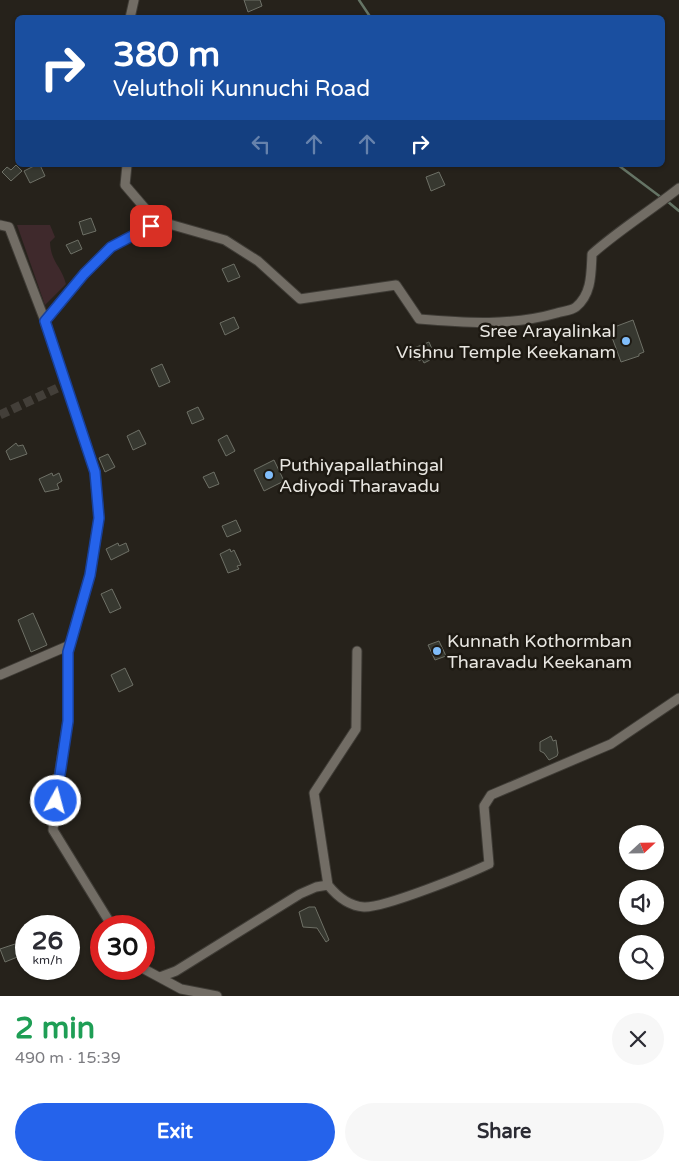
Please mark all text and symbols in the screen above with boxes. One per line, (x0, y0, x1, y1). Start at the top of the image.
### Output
text: 380 m (113, 34, 220, 76)
icon: right (30, 35, 95, 100)
text: Velutholi Kunnuchi Road (113, 76, 370, 102)
icon: left (247, 130, 275, 158)
icon: ahead (300, 130, 328, 158)
icon: ahead (353, 130, 381, 158)
icon: right (406, 130, 434, 158)
pin (130, 205, 172, 247)
icon: arrive (137, 212, 165, 240)
place label: Sree Arayalinkal Vishnu Temple Keekanam (396, 320, 616, 363)
marker: Sree Arayalinkal Vishnu Temple Keekanam (620, 335, 632, 347)
place label: Puthiyapallathingal Adiyodi Tharavadu (279, 454, 444, 497)
marker: Puthiyapallathingal Adiyodi Tharavadu (263, 469, 275, 481)
place label: Kunnath Kothormban Tharavadu Keekanam (447, 630, 632, 673)
marker: Kunnath Kothormban Tharavadu Keekanam (431, 645, 443, 657)
position arrow (29, 774, 81, 826)
north arrow (619, 825, 664, 870)
map controls (619, 825, 664, 980)
button: sound (619, 880, 664, 925)
speed limit sign: 30 (90, 915, 155, 980)
text: 26 (32, 926, 63, 956)
button: search (619, 935, 664, 980)
text: km/h (32, 953, 63, 967)
text: 2 min (15, 1010, 95, 1047)
button: close (612, 1013, 664, 1065)
text: 490 m · 15:39 (15, 1048, 121, 1068)
button: Exit (15, 1103, 335, 1161)
button: Share (345, 1103, 664, 1161)

